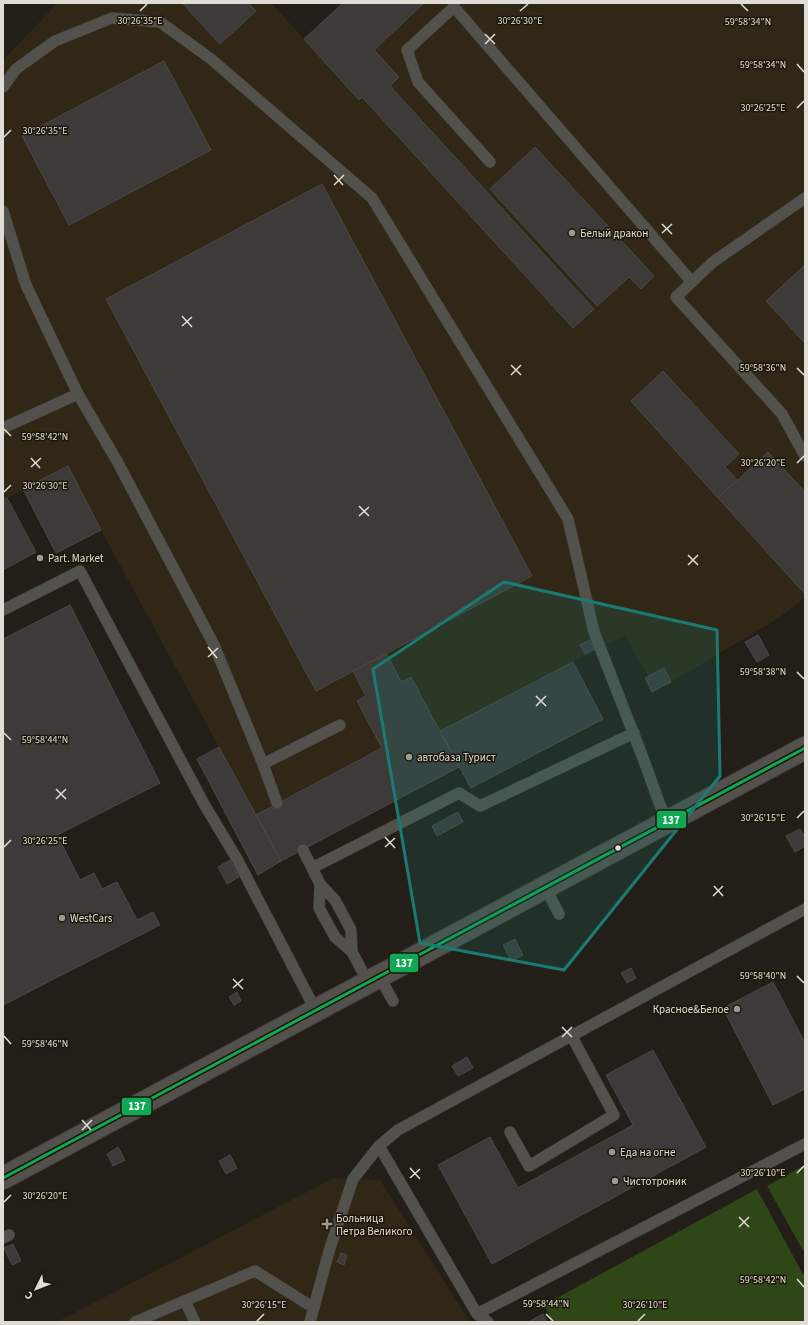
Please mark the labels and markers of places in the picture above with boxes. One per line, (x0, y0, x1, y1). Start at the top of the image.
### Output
place label: Белый дракон (580, 226, 648, 241)
marker: Белый дракон (567, 228, 577, 238)
place label: Part. Market (48, 551, 104, 566)
marker: Part. Market (35, 553, 45, 563)
place label: автобаза Турист (417, 750, 496, 765)
marker: автобаза Турист (404, 752, 414, 762)
unlabelled marker (613, 843, 623, 853)
place label: WestCars (70, 911, 113, 926)
marker: WestCars (57, 913, 67, 923)
place label: Красное&Белое (653, 1002, 730, 1017)
marker: Красное&Белое (732, 1004, 742, 1014)
place label: Еда на огне (620, 1145, 676, 1160)
marker: Еда на огне (607, 1147, 617, 1157)
place label: Чистотроник (623, 1174, 687, 1189)
marker: Чистотроник (610, 1176, 620, 1186)
place label: Больница Петра Великого (336, 1211, 412, 1239)
marker: Больница Петра Великого (321, 1218, 333, 1230)

